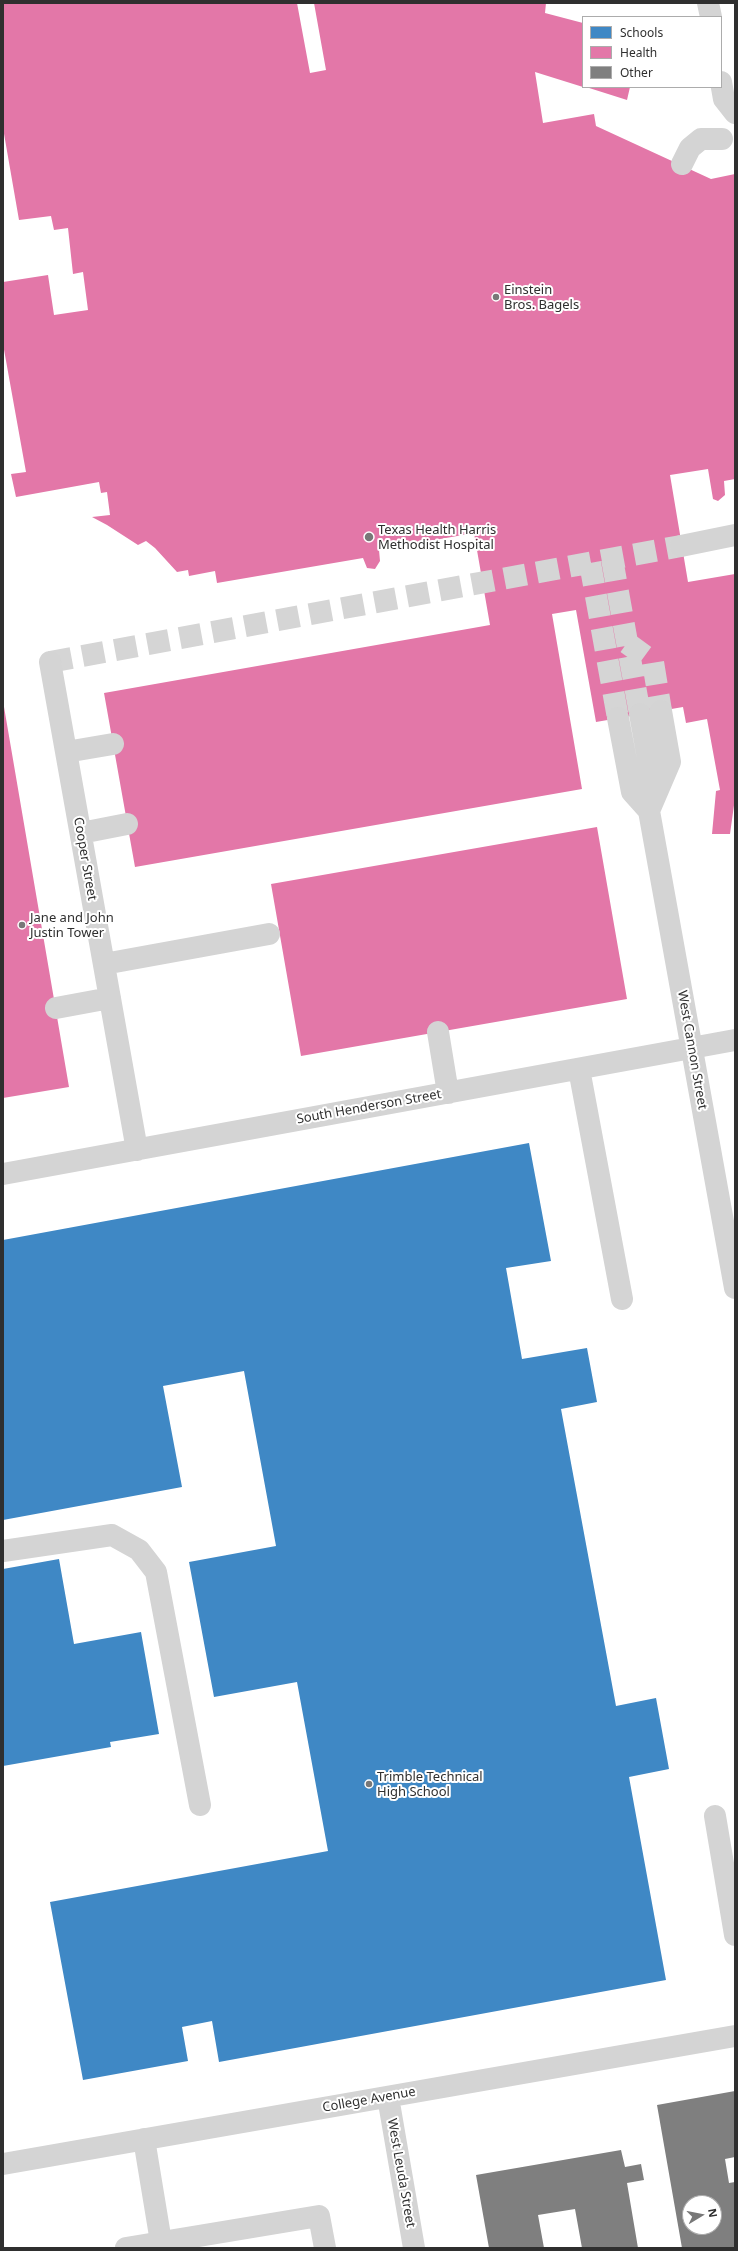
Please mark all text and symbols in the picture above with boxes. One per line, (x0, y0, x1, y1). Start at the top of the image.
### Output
legend (582, 16, 722, 88)
text: Schools (620, 24, 663, 41)
text: Health (620, 44, 657, 61)
text: Other (620, 64, 653, 81)
place label: Einstein Bros. Bagels (504, 282, 579, 313)
marker: Einstein Bros. Bagels (491, 292, 501, 302)
place label: Texas Health Harris Methodist Hospital (378, 522, 496, 553)
marker: Texas Health Harris Methodist Hospital (363, 531, 375, 543)
street label: Cooper Street (70, 816, 100, 902)
place label: Jane and John Justin Tower (30, 910, 114, 941)
marker: Jane and John Justin Tower (17, 920, 27, 930)
street label: West Cannon Street (674, 989, 710, 1111)
street label: South Henderson Street (295, 1087, 443, 1127)
place label: Trimble Technical High School (377, 1769, 483, 1800)
marker: Trimble Technical High School (364, 1779, 374, 1789)
street label: College Avenue (321, 2084, 417, 2116)
street label: West Leuda Street (384, 2117, 418, 2229)
north arrow (682, 2195, 722, 2235)
text: N (705, 2207, 721, 2219)

